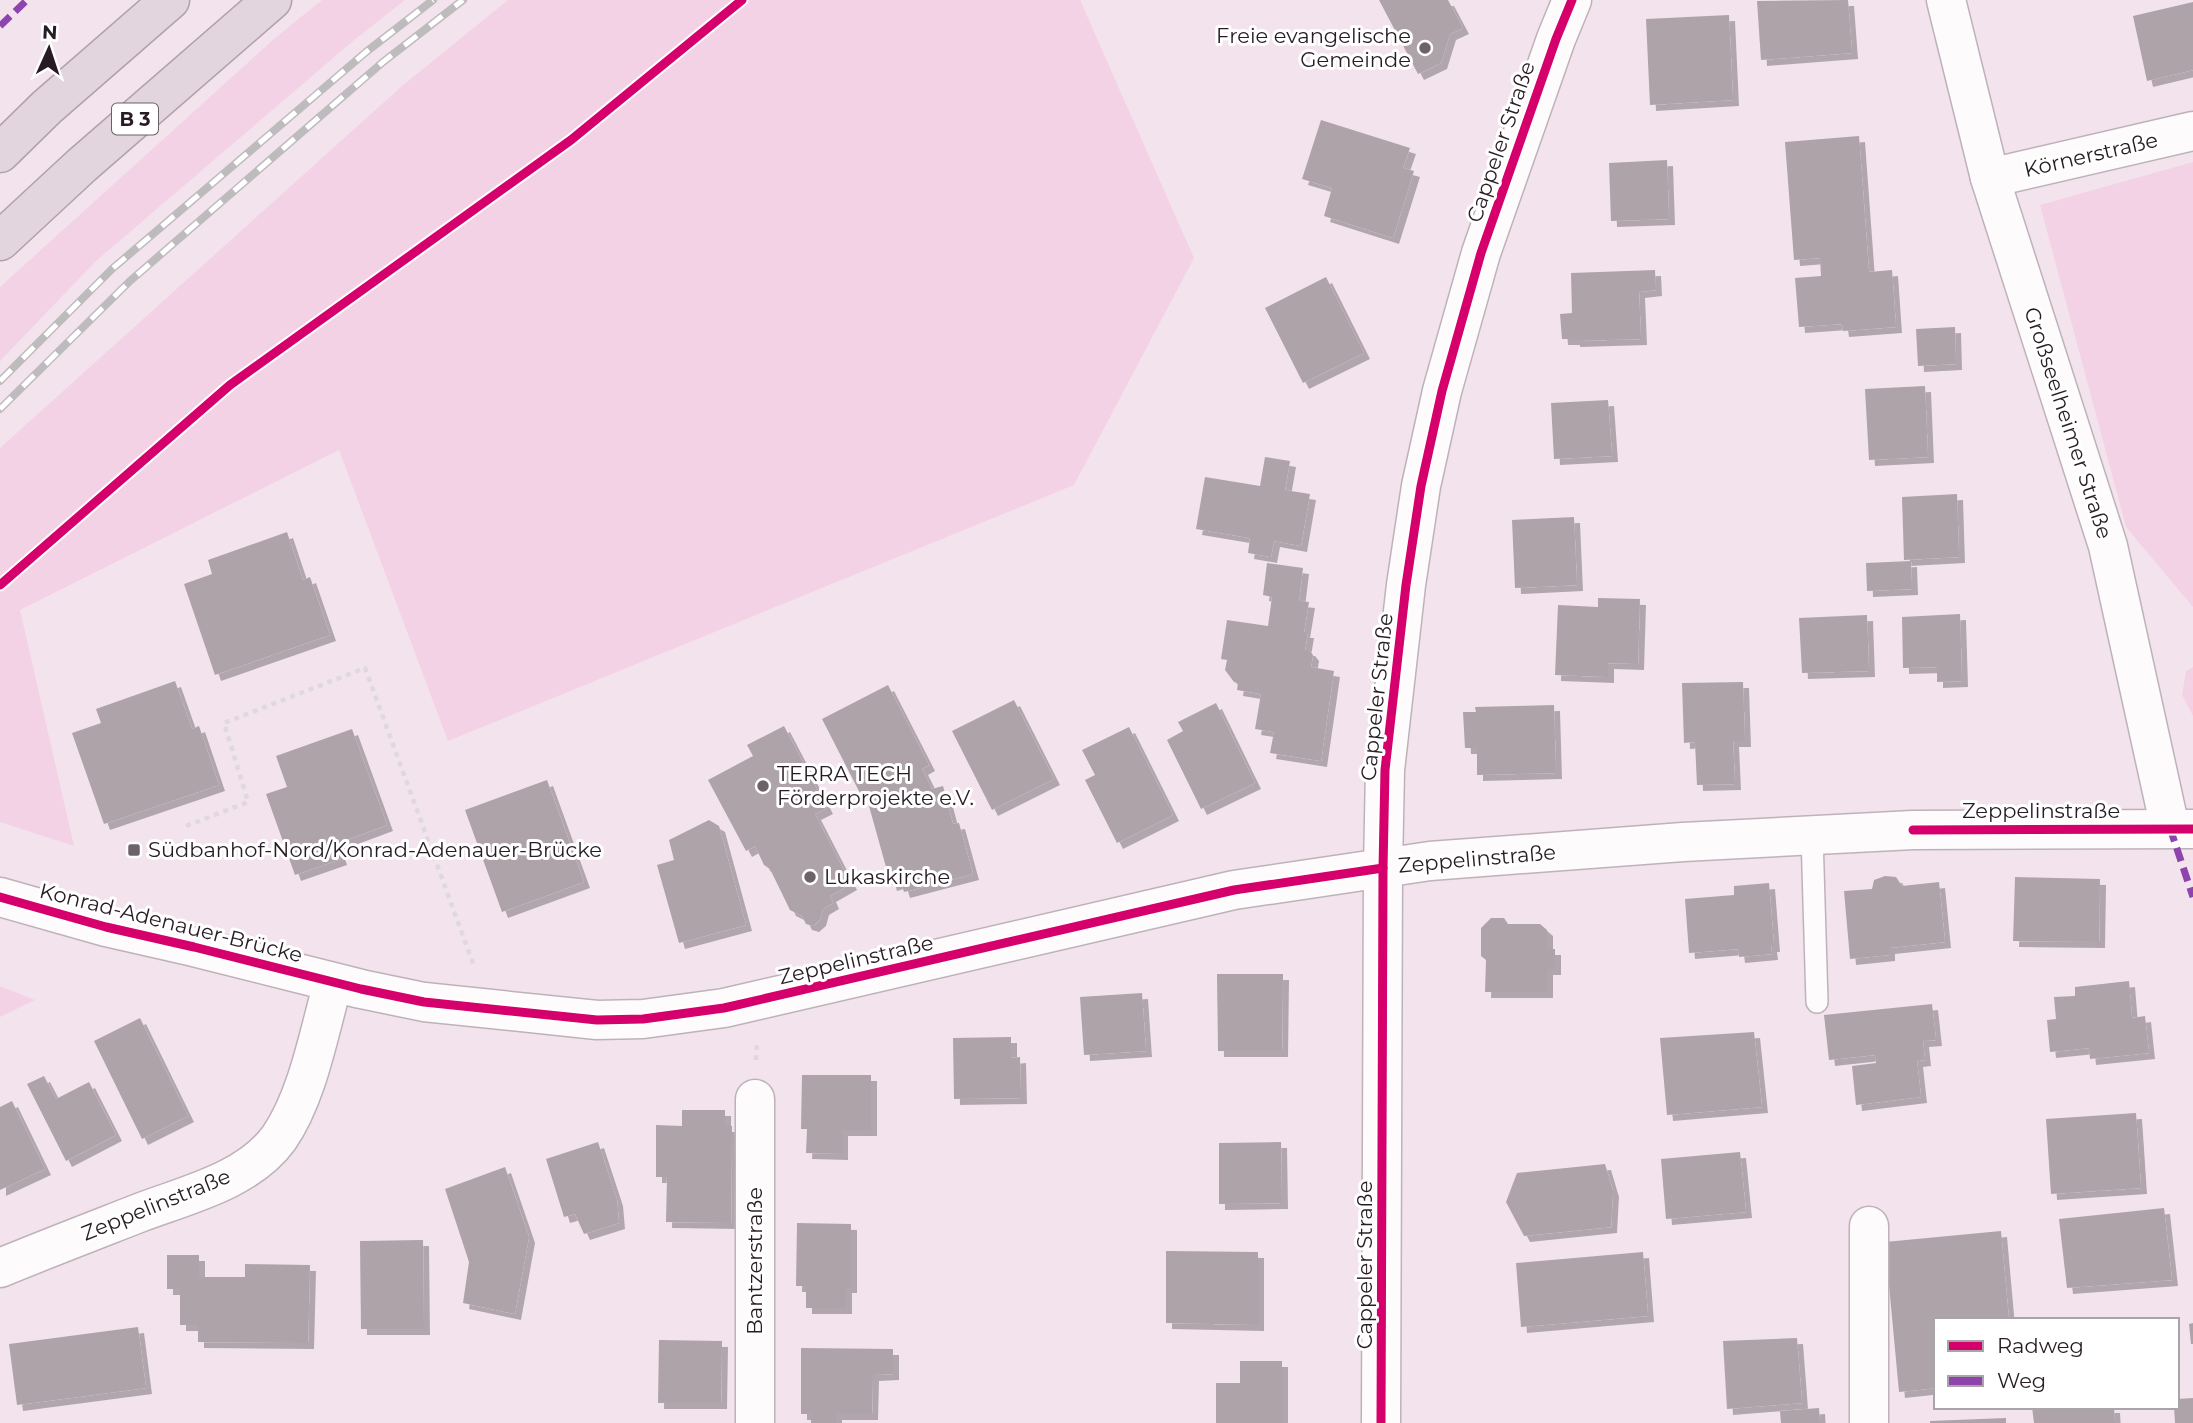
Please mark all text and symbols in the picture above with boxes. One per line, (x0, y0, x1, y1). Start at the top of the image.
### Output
north arrow (14, 14, 84, 84)
text: N (42, 21, 58, 44)
place label: Freie evangelische Gemeinde (1216, 23, 1411, 72)
marker: Freie evangelische Gemeinde (1417, 40, 1433, 56)
street label: Cappeler Straße (1461, 58, 1540, 226)
road number: B 3 (112, 104, 158, 134)
street label: Körnerstraße (2022, 127, 2160, 182)
street label: Großseelheimer Straße (2019, 304, 2118, 542)
street label: Cappeler Straße (1355, 612, 1398, 782)
place label: TERRA TECH Förderprojekte e.V. (777, 761, 974, 810)
marker: TERRA TECH Förderprojekte e.V. (755, 778, 771, 794)
street label: Zeppelinstraße (1962, 798, 2120, 823)
place label: Südbanhof-Nord/Konrad-Adenauer-Brücke (148, 837, 602, 862)
street label: Zeppelinstraße (1397, 839, 1557, 878)
marker: Südbanhof-Nord/Konrad-Adenauer-Brücke (126, 842, 142, 858)
place label: Lukaskirche (824, 864, 950, 889)
marker: Lukaskirche (802, 869, 818, 885)
street label: Konrad-Adenauer-Brücke (37, 878, 305, 967)
street label: Zeppelinstraße (776, 930, 936, 989)
street label: Zeppelinstraße (78, 1163, 234, 1246)
street label: Cappeler Straße (1352, 1181, 1377, 1349)
street label: Bantzerstraße (742, 1187, 767, 1335)
legend (1934, 1318, 2179, 1409)
text: Radweg (1997, 1333, 2084, 1358)
text: Weg (1997, 1368, 2046, 1393)

